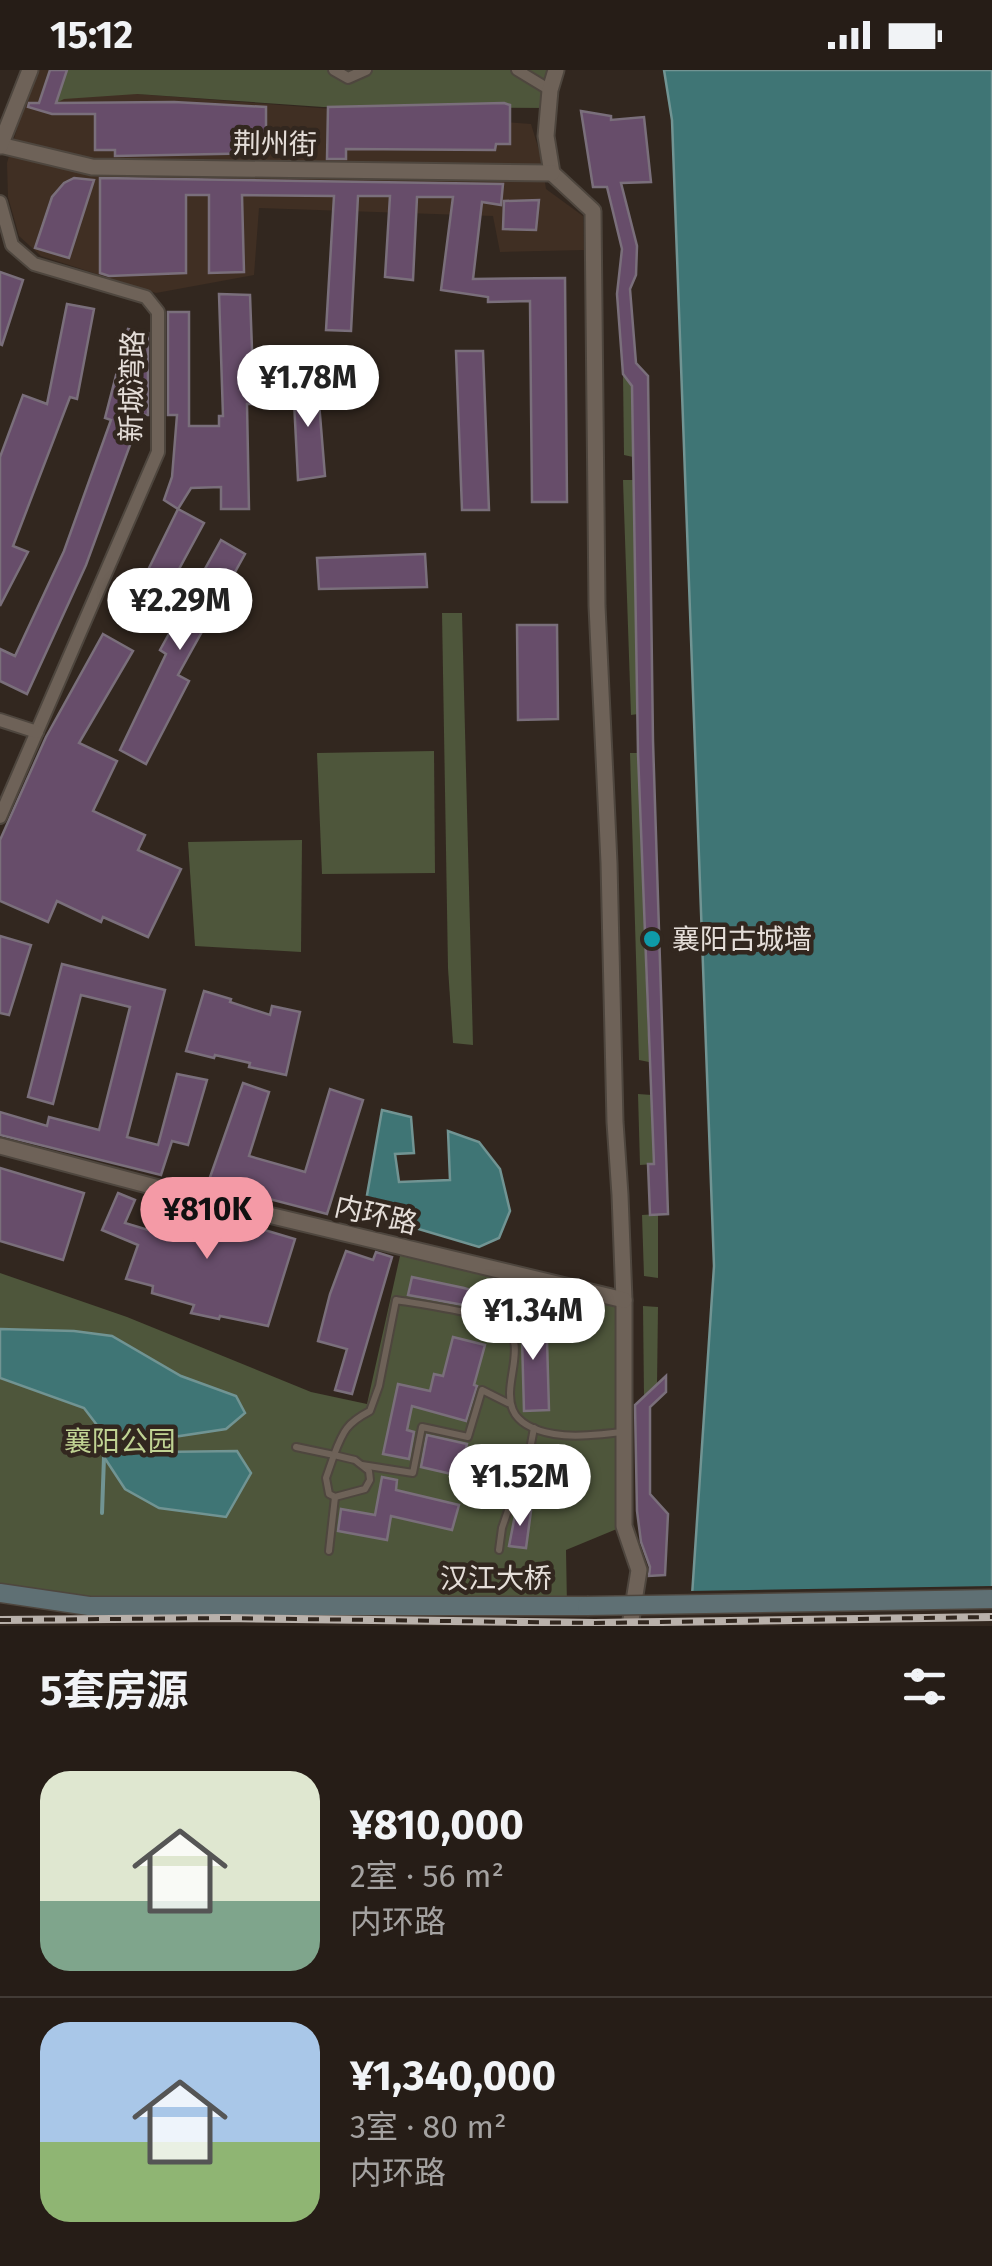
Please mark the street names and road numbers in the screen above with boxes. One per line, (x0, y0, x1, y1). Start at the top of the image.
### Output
street label: 荆州街 (233, 127, 317, 161)
street label: 新城湾路 (115, 330, 149, 442)
street label: 内环路 (331, 1189, 421, 1241)
street label: 汉江大桥 (440, 1562, 552, 1595)

